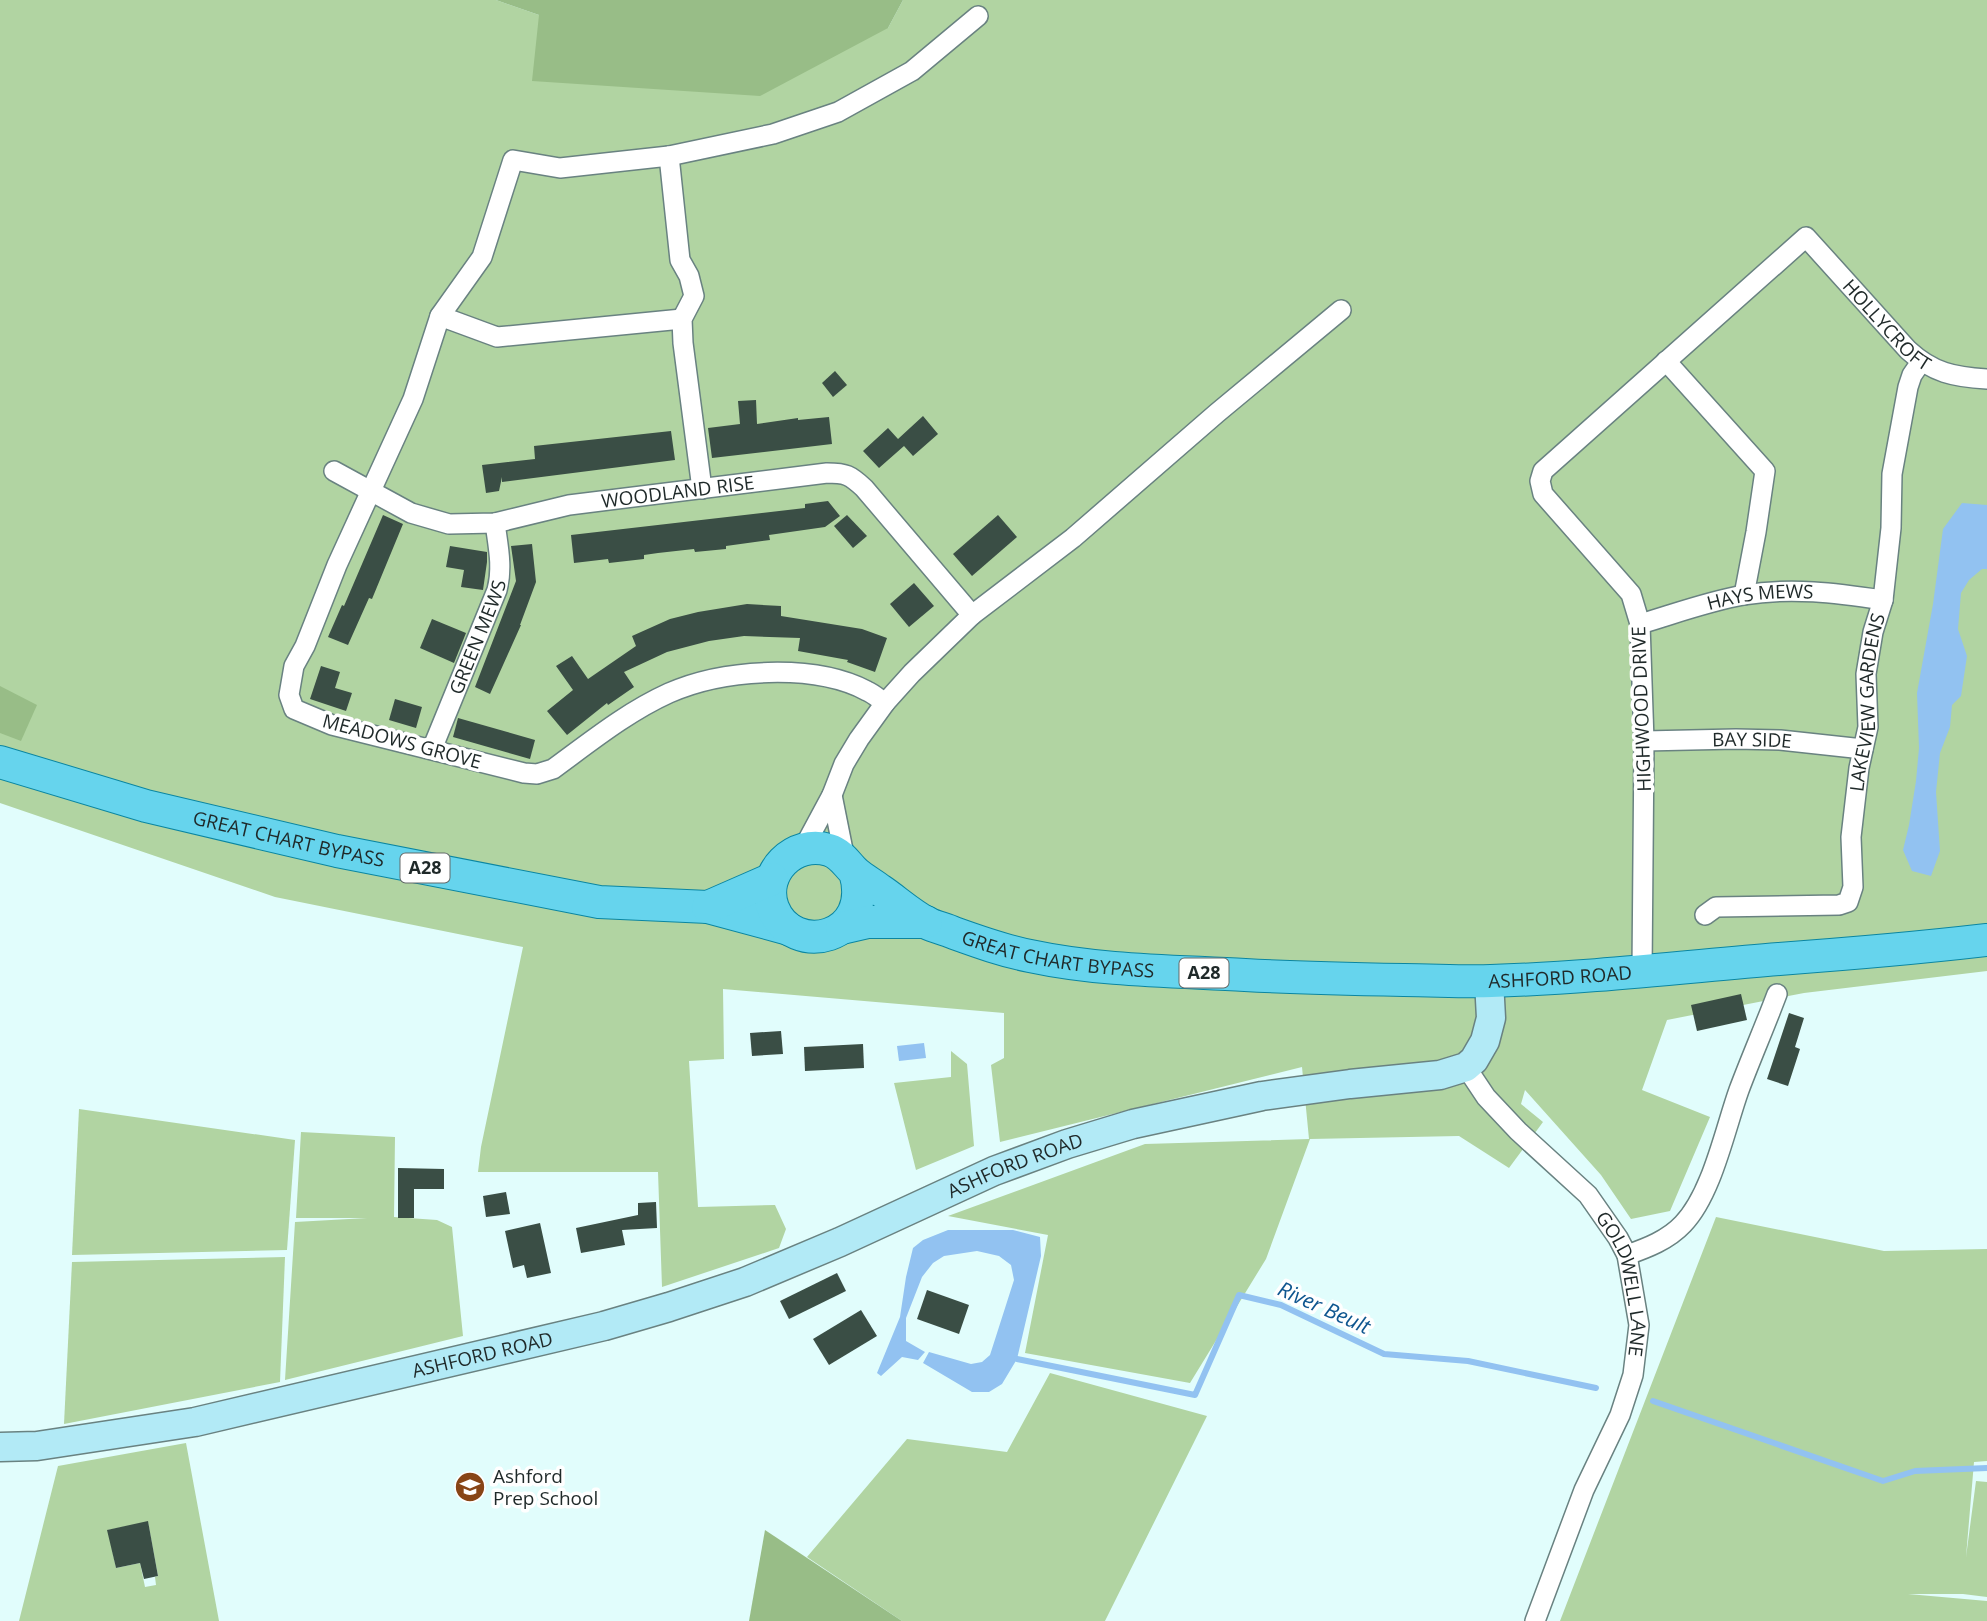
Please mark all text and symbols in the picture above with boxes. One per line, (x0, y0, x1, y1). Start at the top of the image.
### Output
street label: HOLLYCROFT (1837, 273, 1937, 377)
street label: WOODLAND RISE (600, 469, 756, 514)
street label: GREEN MEWS (443, 578, 512, 698)
street label: HAYS MEWS (1704, 578, 1814, 616)
street label: LAKEVIEW GARDENS (1843, 610, 1891, 793)
street label: HIGHWOOD DRIVE (1625, 626, 1657, 792)
street label: MEADOWS GROVE (320, 707, 484, 775)
street label: BAY SIDE (1712, 726, 1793, 754)
street label: GREAT CHART BYPASS (190, 804, 387, 873)
road number: A28 (400, 854, 450, 882)
street label: GREAT CHART BYPASS (958, 924, 1155, 984)
road number: A28 (1180, 958, 1228, 988)
street label: ASHFORD ROAD (1488, 959, 1633, 994)
street label: ASHFORD ROAD (943, 1127, 1086, 1204)
street label: GOLDWELL LANE (1590, 1206, 1653, 1358)
water label: River Beult (1274, 1274, 1376, 1340)
street label: ASHFORD ROAD (409, 1325, 555, 1384)
place label: Ashford Prep School (493, 1463, 598, 1511)
school or university icon: Ashford Prep School (453, 1470, 487, 1504)

